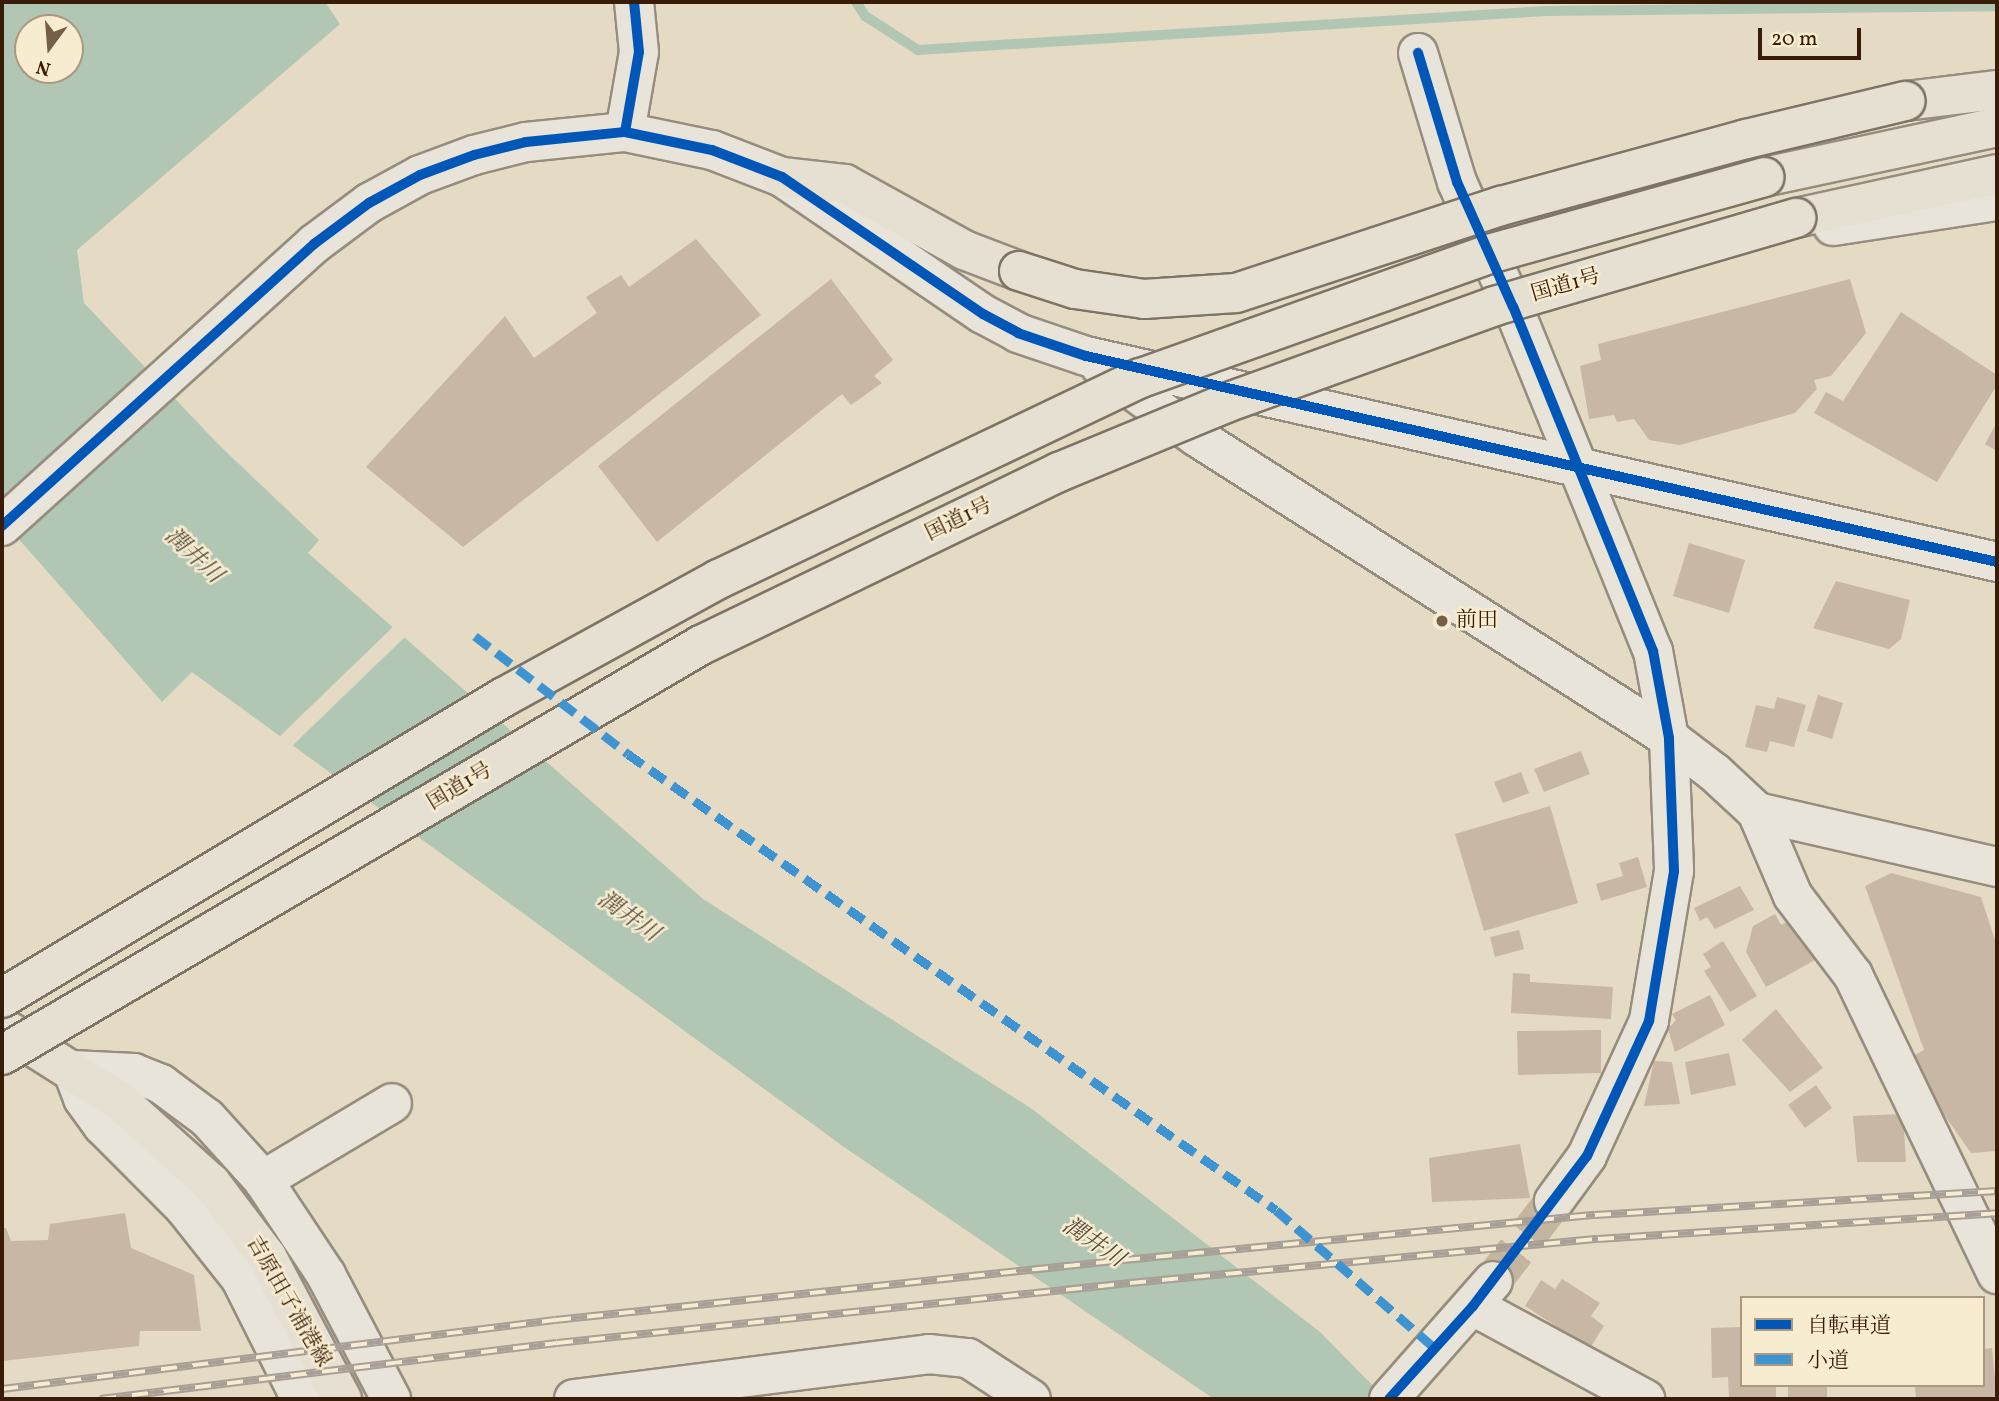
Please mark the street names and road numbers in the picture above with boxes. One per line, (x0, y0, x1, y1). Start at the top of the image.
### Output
street label: 国道1号 (1528, 264, 1604, 308)
street label: 国道1号 (922, 493, 996, 547)
street label: 国道1号 (423, 758, 497, 816)
street label: 吉原田子浦港線 (240, 1232, 336, 1372)

